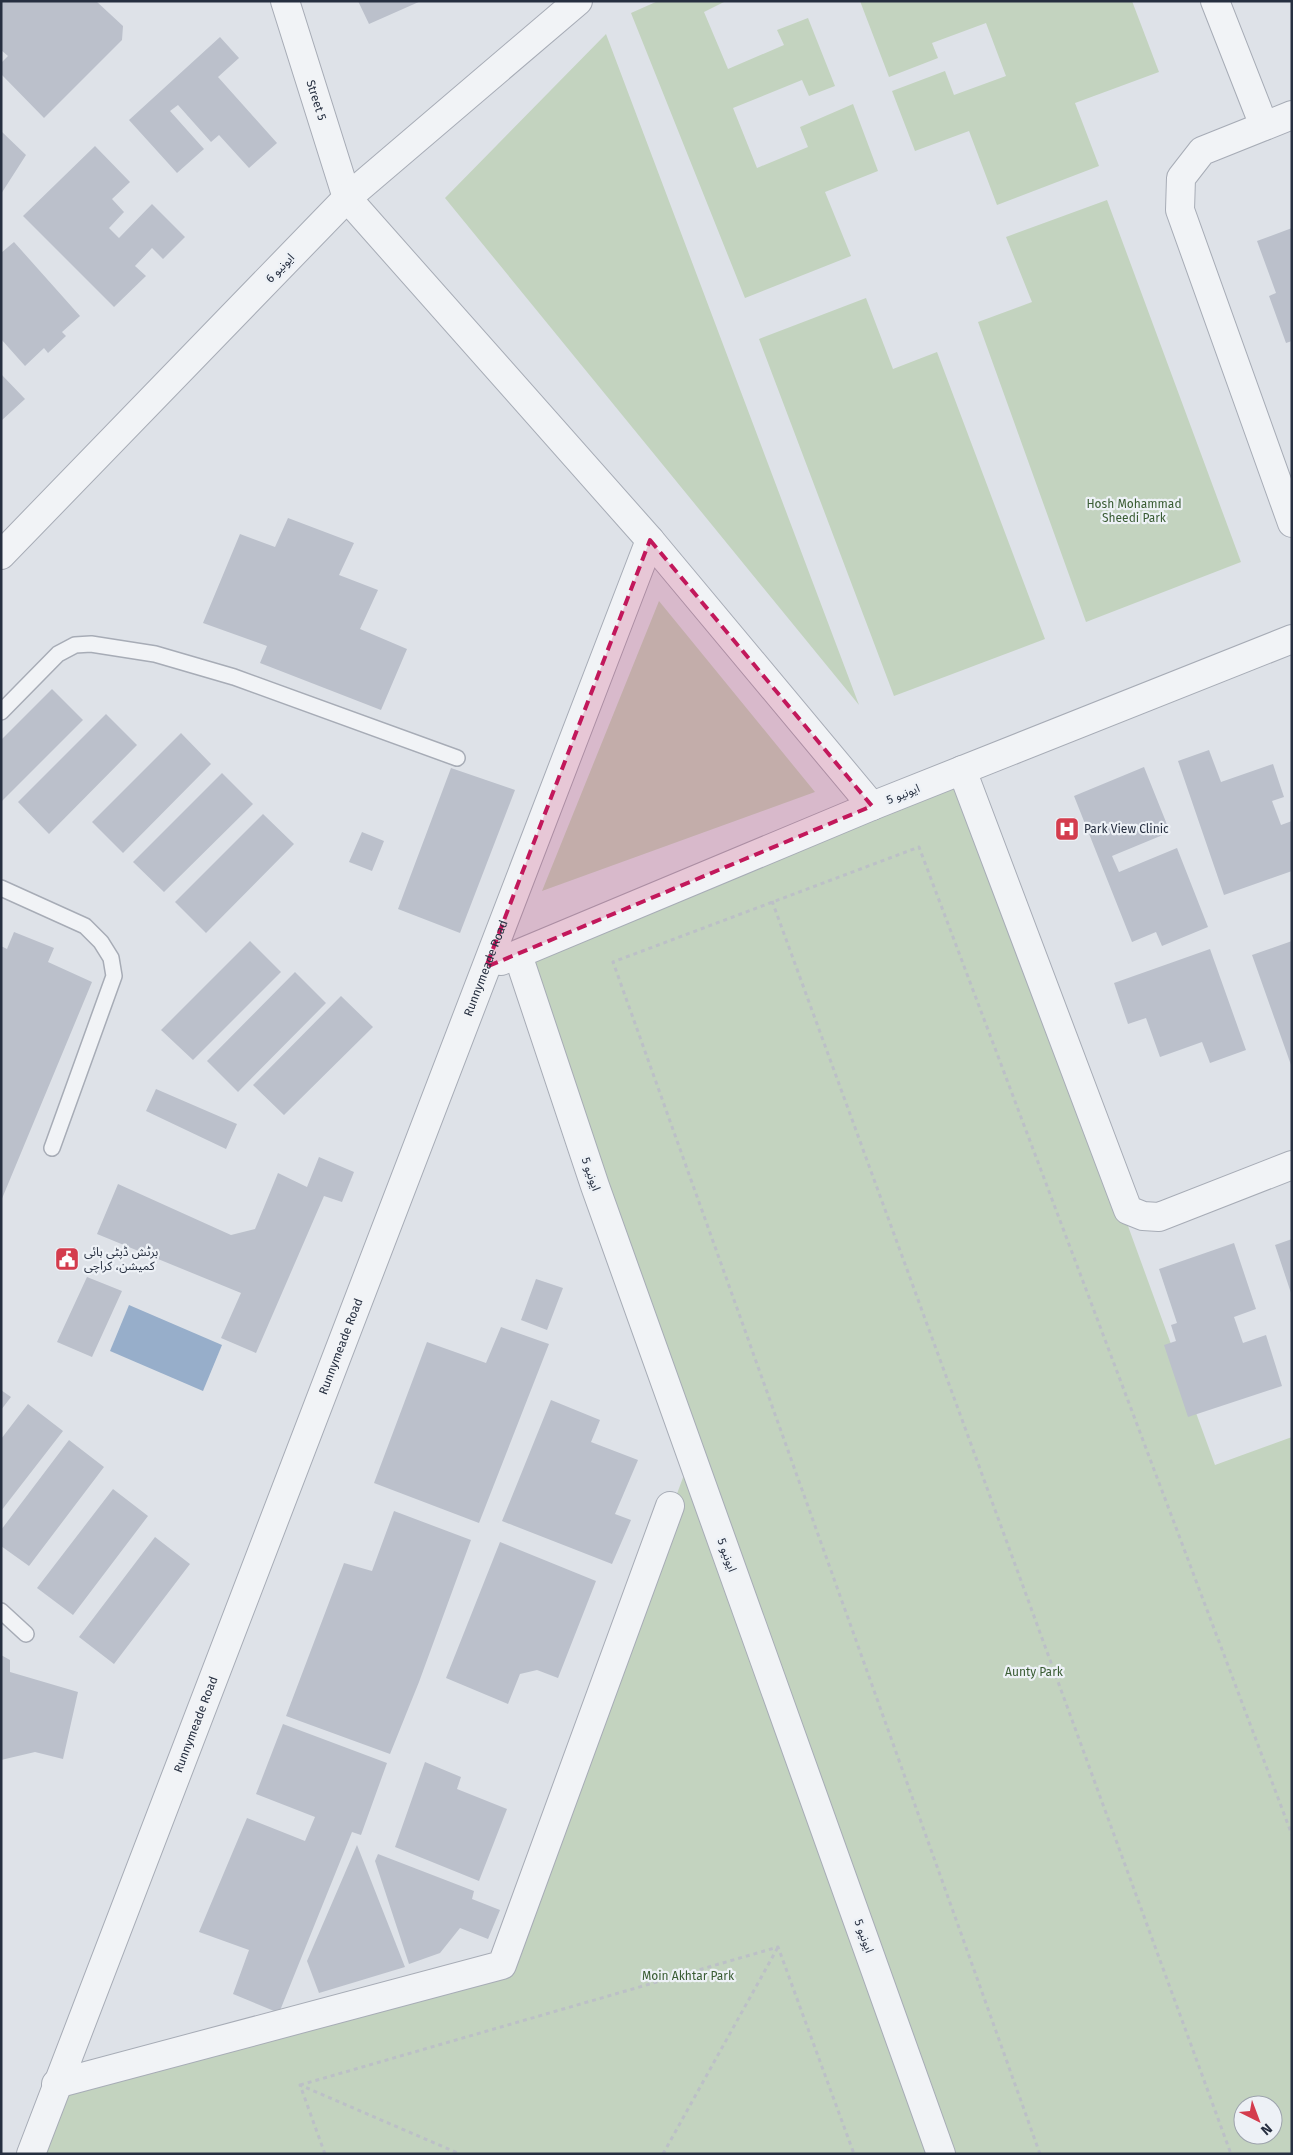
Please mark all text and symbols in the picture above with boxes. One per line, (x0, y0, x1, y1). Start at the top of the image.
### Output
street label: Street 5 (303, 78, 329, 122)
street label: ایونیو 6 (263, 250, 297, 286)
park label: Hosh Mohammad Sheedi Park (1086, 497, 1182, 525)
street label: ایونیو 5 (884, 781, 922, 807)
hospital icon: Park View Clinic (1054, 816, 1080, 842)
place label: Park View Clinic (1084, 822, 1169, 836)
street label: Runnymeade Road (461, 918, 511, 1018)
street label: ایونیو 5 (579, 1155, 603, 1193)
place label: برٹش ڈپٹی ہائی کمیشن، کراچی (84, 1245, 158, 1274)
public building icon: برٹش ڈپٹی ہائی کمیشن، کراچی (54, 1246, 80, 1272)
street label: Runnymeade Road (316, 1296, 366, 1396)
street label: ایونیو 5 (714, 1536, 740, 1574)
park label: Aunty Park (1005, 1665, 1064, 1679)
street label: Runnymeade Road (171, 1674, 221, 1775)
street label: ایونیو 5 (851, 1917, 877, 1955)
park label: Moin Akhtar Park (642, 1969, 735, 1983)
north arrow (1233, 2095, 1283, 2145)
text: N (1257, 2120, 1276, 2139)

